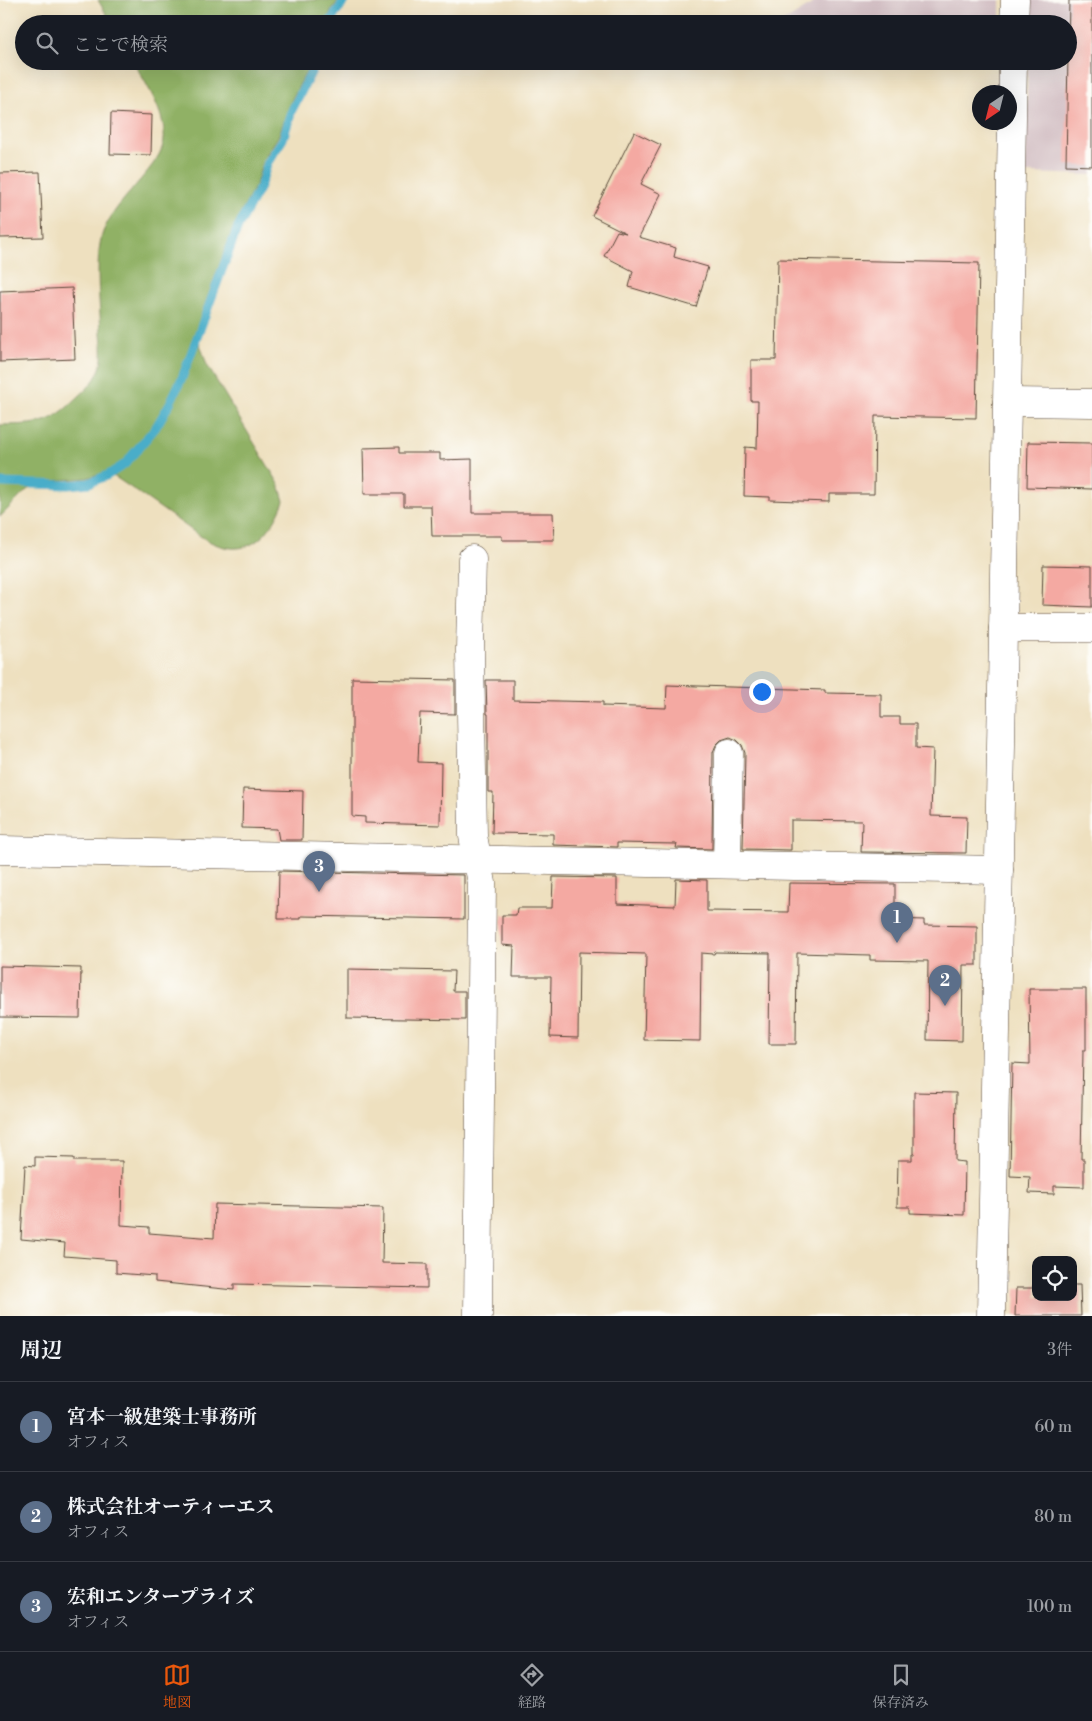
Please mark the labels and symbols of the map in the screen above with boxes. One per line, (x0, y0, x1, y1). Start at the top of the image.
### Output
north arrow (972, 85, 1017, 130)
your location (749, 679, 775, 705)
pin: 3 (303, 851, 335, 892)
pin: 1 (881, 902, 913, 943)
pin: 2 (929, 965, 961, 1006)

